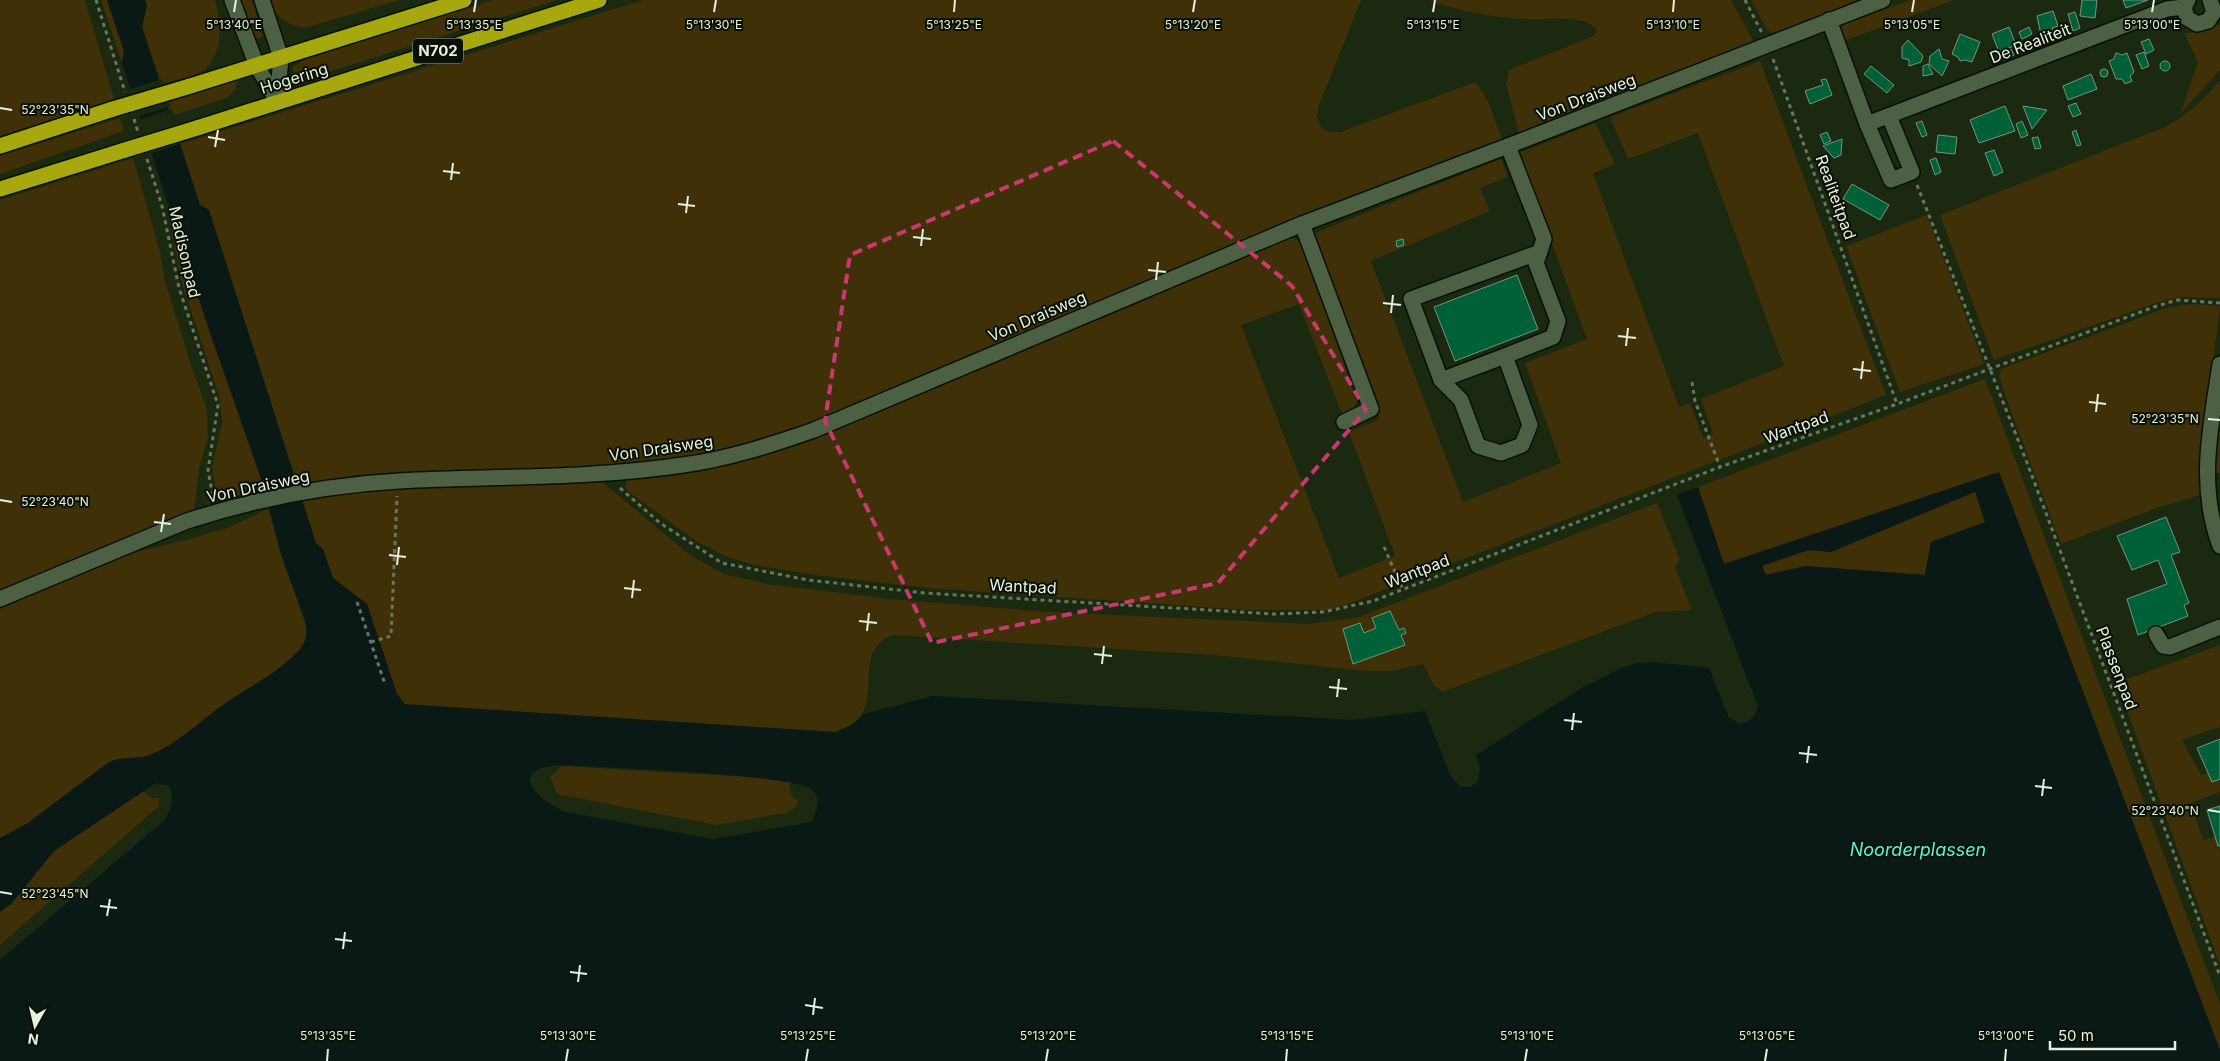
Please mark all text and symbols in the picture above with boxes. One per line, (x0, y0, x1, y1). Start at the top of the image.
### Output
text: 5°13'40"E (206, 17, 262, 32)
text: 5°13'35"E (446, 17, 502, 32)
text: 5°13'30"E (686, 17, 742, 32)
text: 5°13'25"E (926, 17, 982, 32)
text: 5°13'20"E (1165, 17, 1221, 32)
text: 5°13'15"E (1406, 17, 1460, 32)
text: 5°13'10"E (1646, 17, 1700, 32)
text: 5°13'05"E (1884, 17, 1940, 32)
text: 5°13'00"E (2124, 17, 2180, 32)
street label: De Realiteit (1987, 18, 2073, 68)
road number: N702 (413, 38, 463, 64)
street label: Hogering (258, 58, 330, 98)
street label: Von Draisweg (1534, 69, 1638, 125)
text: 52°23'35"N (21, 102, 89, 117)
street label: Realiteitpad (1811, 152, 1861, 242)
street label: Madisonpad (165, 204, 205, 300)
street label: Von Draisweg (985, 286, 1089, 346)
street label: Wantpad (1761, 406, 1831, 448)
text: 52°23'35"N (2131, 411, 2199, 426)
street label: Von Draisweg (608, 431, 714, 465)
street label: Von Draisweg (205, 465, 311, 507)
text: 52°23'40"N (21, 494, 89, 509)
street label: Wantpad (1382, 550, 1452, 592)
street label: Wantpad (989, 574, 1057, 598)
street label: Plassenpad (2092, 624, 2142, 712)
text: 52°23'40"N (2131, 803, 2199, 818)
water label: Noorderplassen (1850, 839, 1986, 860)
text: 52°23'45"N (21, 886, 89, 901)
north arrow (10, 1001, 60, 1051)
scale bar (2050, 1018, 2175, 1050)
text: 50 m (2058, 1026, 2094, 1045)
text: 5°13'35"E (300, 1028, 356, 1043)
text: 5°13'30"E (540, 1028, 596, 1043)
text: 5°13'25"E (780, 1028, 836, 1043)
text: 5°13'20"E (1020, 1028, 1076, 1043)
text: 5°13'15"E (1260, 1028, 1314, 1043)
text: 5°13'10"E (1500, 1028, 1554, 1043)
text: 5°13'05"E (1739, 1028, 1795, 1043)
text: 5°13'00"E (1978, 1028, 2034, 1043)
text: N (27, 1030, 40, 1049)

